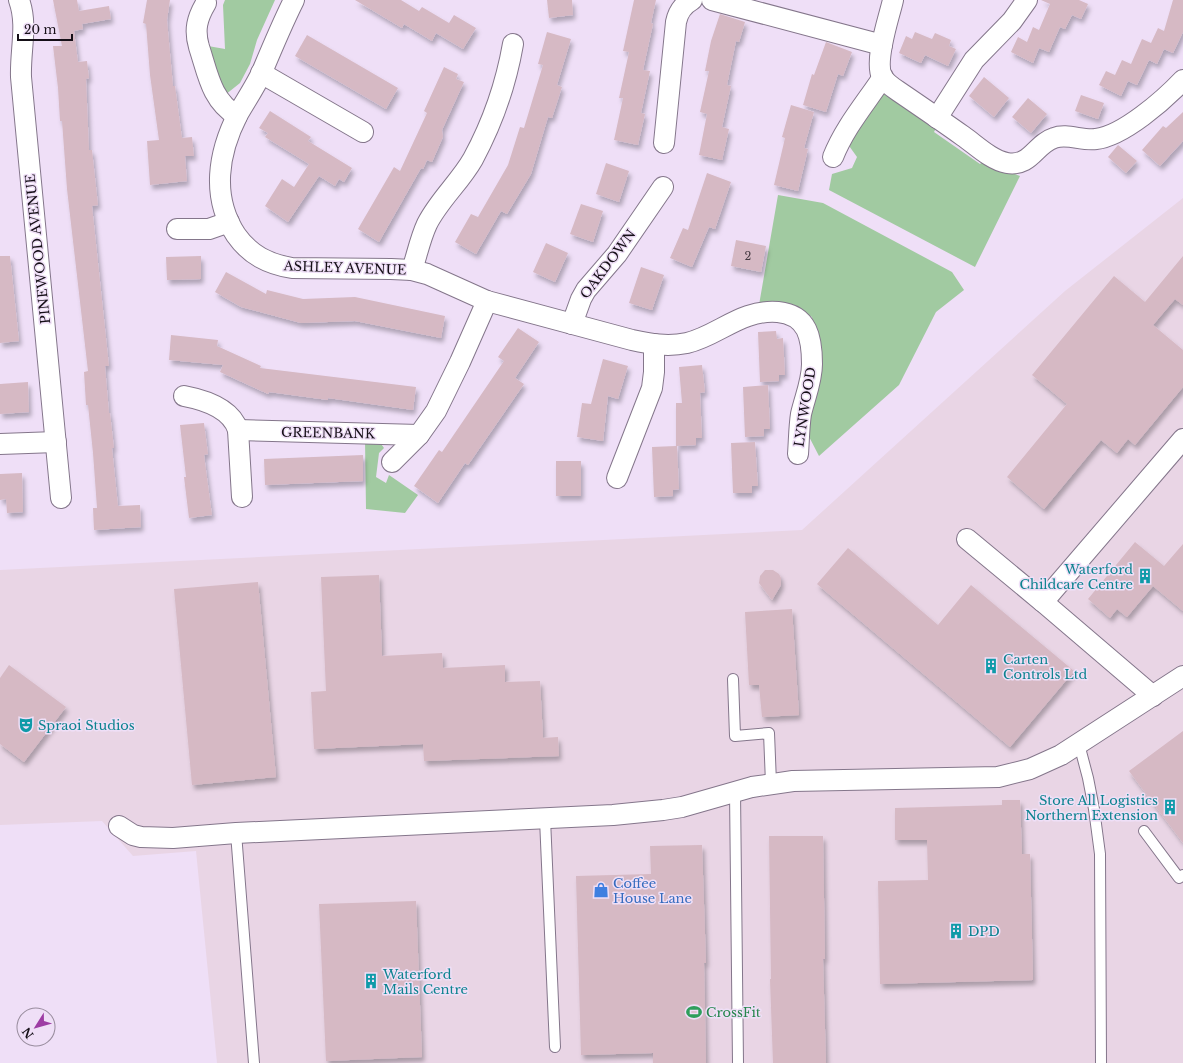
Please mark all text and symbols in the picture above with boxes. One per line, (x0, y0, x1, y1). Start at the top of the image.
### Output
scale bar (18, 16, 72, 42)
text: 20 m (24, 22, 56, 37)
street label: PINEWOOD AVENUE (22, 173, 54, 325)
street label: OAKDOWN (576, 226, 640, 302)
house number: 2 (745, 249, 752, 263)
street label: ASHLEY AVENUE (282, 257, 407, 279)
street label: LYNWOOD (790, 366, 820, 448)
street label: GREENBANK (281, 424, 376, 442)
place label: Waterford Childcare Centre (1020, 561, 1133, 593)
building icon: Waterford Childcare Centre (1136, 567, 1154, 585)
place label: Carten Controls Ltd (1003, 651, 1088, 683)
building icon: Carten Controls Ltd (982, 657, 1000, 675)
theatre icon: Spraoi Studios (17, 716, 35, 734)
place label: Spraoi Studios (38, 717, 135, 734)
place label: Store All Logistics Northern Extension (1025, 792, 1158, 824)
building icon: Store All Logistics Northern Extension (1161, 798, 1179, 816)
place label: Coffee House Lane (613, 875, 692, 907)
shop icon: Coffee House Lane (592, 881, 610, 899)
building icon: DPD (947, 922, 965, 940)
place label: DPD (968, 923, 1000, 940)
place label: Waterford Mails Centre (382, 966, 468, 998)
building icon: Waterford Mails Centre (362, 972, 380, 990)
sports icon: CrossFit (685, 1003, 703, 1021)
place label: CrossFit (706, 1004, 761, 1021)
north arrow (16, 1007, 56, 1047)
text: N (19, 1024, 37, 1041)

